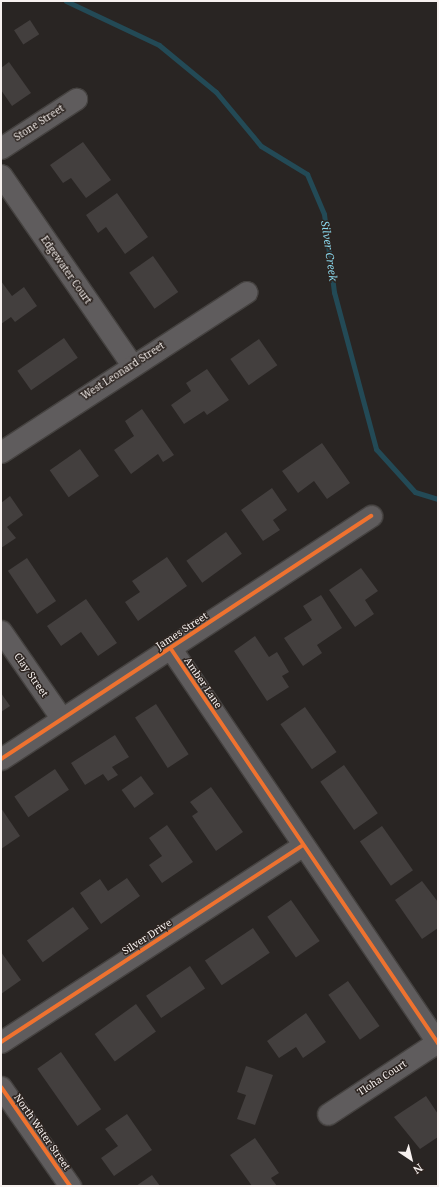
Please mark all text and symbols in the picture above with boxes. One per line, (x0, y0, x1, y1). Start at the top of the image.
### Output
street label: Stone Street (12, 102, 66, 144)
water label: Silver Creek (318, 220, 340, 282)
street label: Edgewater Court (38, 234, 94, 306)
street label: West Leonard Street (79, 340, 167, 402)
street label: James Street (154, 610, 210, 652)
street label: Clay Street (12, 651, 50, 699)
street label: Amber Lane (182, 655, 224, 711)
street label: Silver Drive (120, 917, 174, 957)
street label: Tloha Court (355, 1058, 409, 1098)
street label: North Water Street (11, 1092, 73, 1172)
north arrow (391, 1139, 431, 1179)
text: N (410, 1161, 426, 1178)

